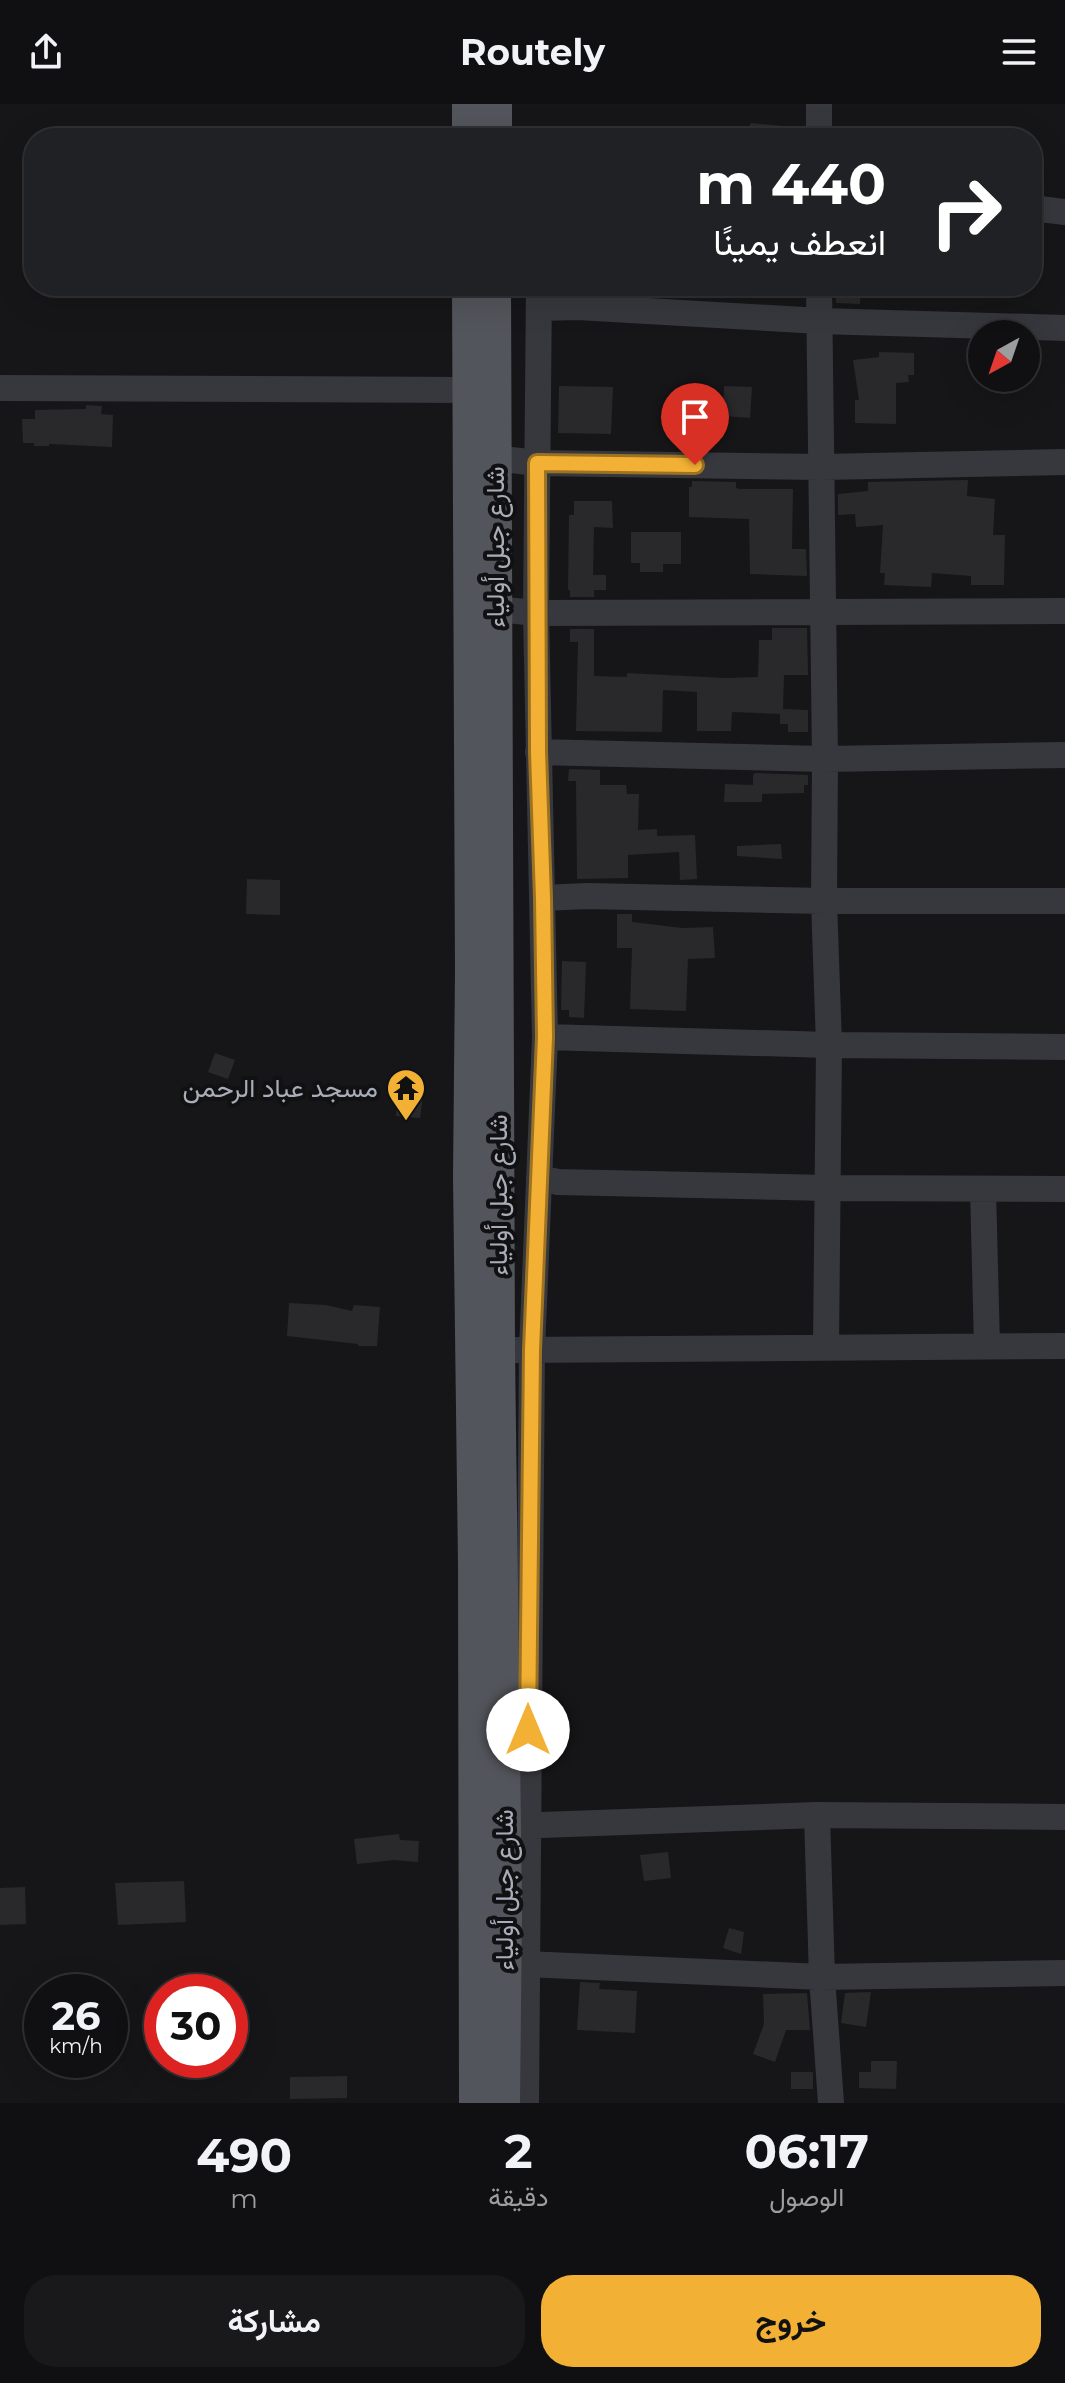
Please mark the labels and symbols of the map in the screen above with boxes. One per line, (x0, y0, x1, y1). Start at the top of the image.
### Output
north arrow (968, 320, 1040, 392)
pin (661, 383, 729, 465)
street label: شارع جبل أولياء (479, 466, 513, 628)
temple icon: مسجد عباد الرحمن (385, 1067, 427, 1122)
place label: مسجد عباد الرحمن (183, 1072, 378, 1104)
street label: شارع جبل أولياء (482, 1114, 516, 1276)
position arrow (486, 1688, 570, 1772)
street label: شارع جبل أولياء (488, 1809, 522, 1971)
speed limit sign: 30 (144, 1974, 248, 2078)

